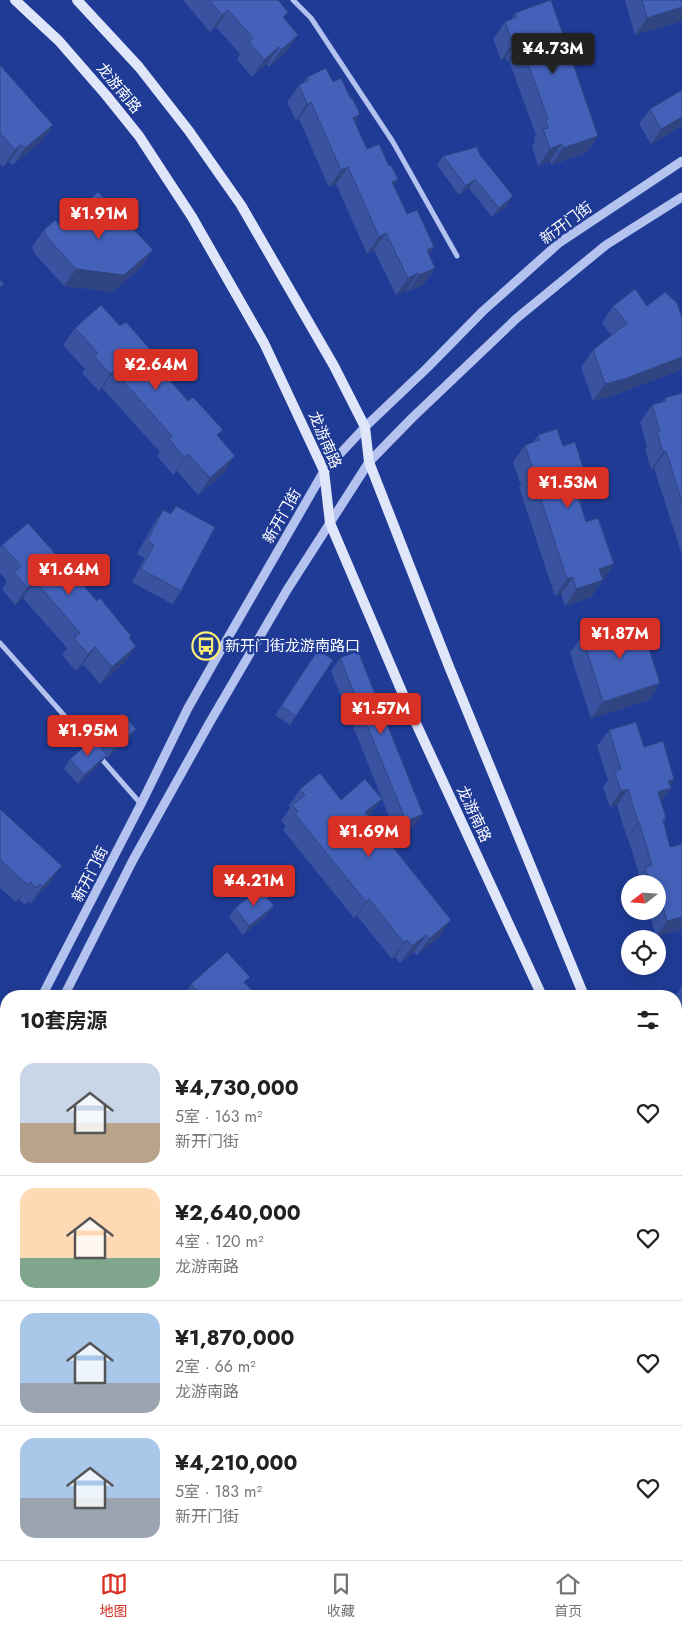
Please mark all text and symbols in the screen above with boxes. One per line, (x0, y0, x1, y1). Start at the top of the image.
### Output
pin: ¥4.73M (512, 32, 594, 75)
text: ¥4.73M (523, 37, 583, 60)
street label: 龙游南路 (91, 58, 147, 118)
street label: 新开门街 (535, 196, 597, 250)
pin: ¥1.91M (58, 198, 140, 240)
text: ¥1.91M (70, 202, 128, 225)
pin: ¥2.64M (115, 348, 197, 391)
text: ¥2.64M (125, 353, 187, 376)
street label: 龙游南路 (303, 408, 347, 472)
pin: ¥1.53M (527, 466, 609, 509)
text: ¥1.53M (539, 471, 597, 494)
street label: 新开门街 (257, 485, 307, 547)
pin: ¥1.64M (28, 554, 110, 596)
text: ¥1.64M (39, 558, 99, 581)
pin: ¥1.87M (579, 618, 661, 660)
text: ¥1.87M (591, 622, 649, 645)
bus stop icon: 新开门街龙游南路口 (191, 631, 221, 661)
place label: 新开门街龙游南路口 (225, 635, 360, 657)
pin: ¥1.57M (340, 692, 422, 735)
text: ¥1.57M (352, 697, 410, 720)
pin: ¥1.95M (47, 714, 129, 757)
text: ¥1.95M (58, 719, 118, 742)
street label: 龙游南路 (451, 782, 497, 846)
pin: ¥1.69M (328, 816, 410, 858)
text: ¥1.69M (339, 820, 399, 843)
street label: 新开门街 (67, 842, 113, 906)
pin: ¥4.21M (213, 864, 295, 907)
text: ¥4.21M (224, 869, 284, 892)
north arrow (621, 875, 666, 920)
map controls (621, 875, 666, 975)
button: locate (621, 930, 666, 975)
text: 10套房源 (20, 1006, 108, 1036)
icon: filters (634, 1006, 662, 1034)
text: ¥4,730,000 (175, 1073, 299, 1103)
icon: home (60, 1083, 120, 1143)
icon: heart (634, 1099, 662, 1127)
text: 5室 · 163 m² (175, 1105, 262, 1128)
text: 新开门街 (175, 1130, 239, 1153)
text: ¥2,640,000 (175, 1198, 301, 1228)
icon: home (60, 1208, 120, 1268)
icon: heart (634, 1224, 662, 1252)
text: 4室 · 120 m² (175, 1230, 263, 1253)
text: 龙游南路 (175, 1255, 239, 1278)
text: ¥1,870,000 (175, 1323, 294, 1353)
icon: home (60, 1333, 120, 1393)
icon: heart (634, 1349, 662, 1377)
text: 2室 · 66 m² (175, 1355, 256, 1378)
text: 龙游南路 (175, 1380, 239, 1403)
text: ¥4,210,000 (175, 1448, 297, 1478)
icon: home (60, 1458, 120, 1518)
icon: heart (634, 1474, 662, 1502)
text: 5室 · 183 m² (175, 1480, 262, 1503)
text: 新开门街 (175, 1505, 239, 1528)
tab: 地图 (100, 1570, 128, 1621)
tab: 收藏 (327, 1570, 355, 1621)
tab: 首页 (554, 1570, 582, 1621)

